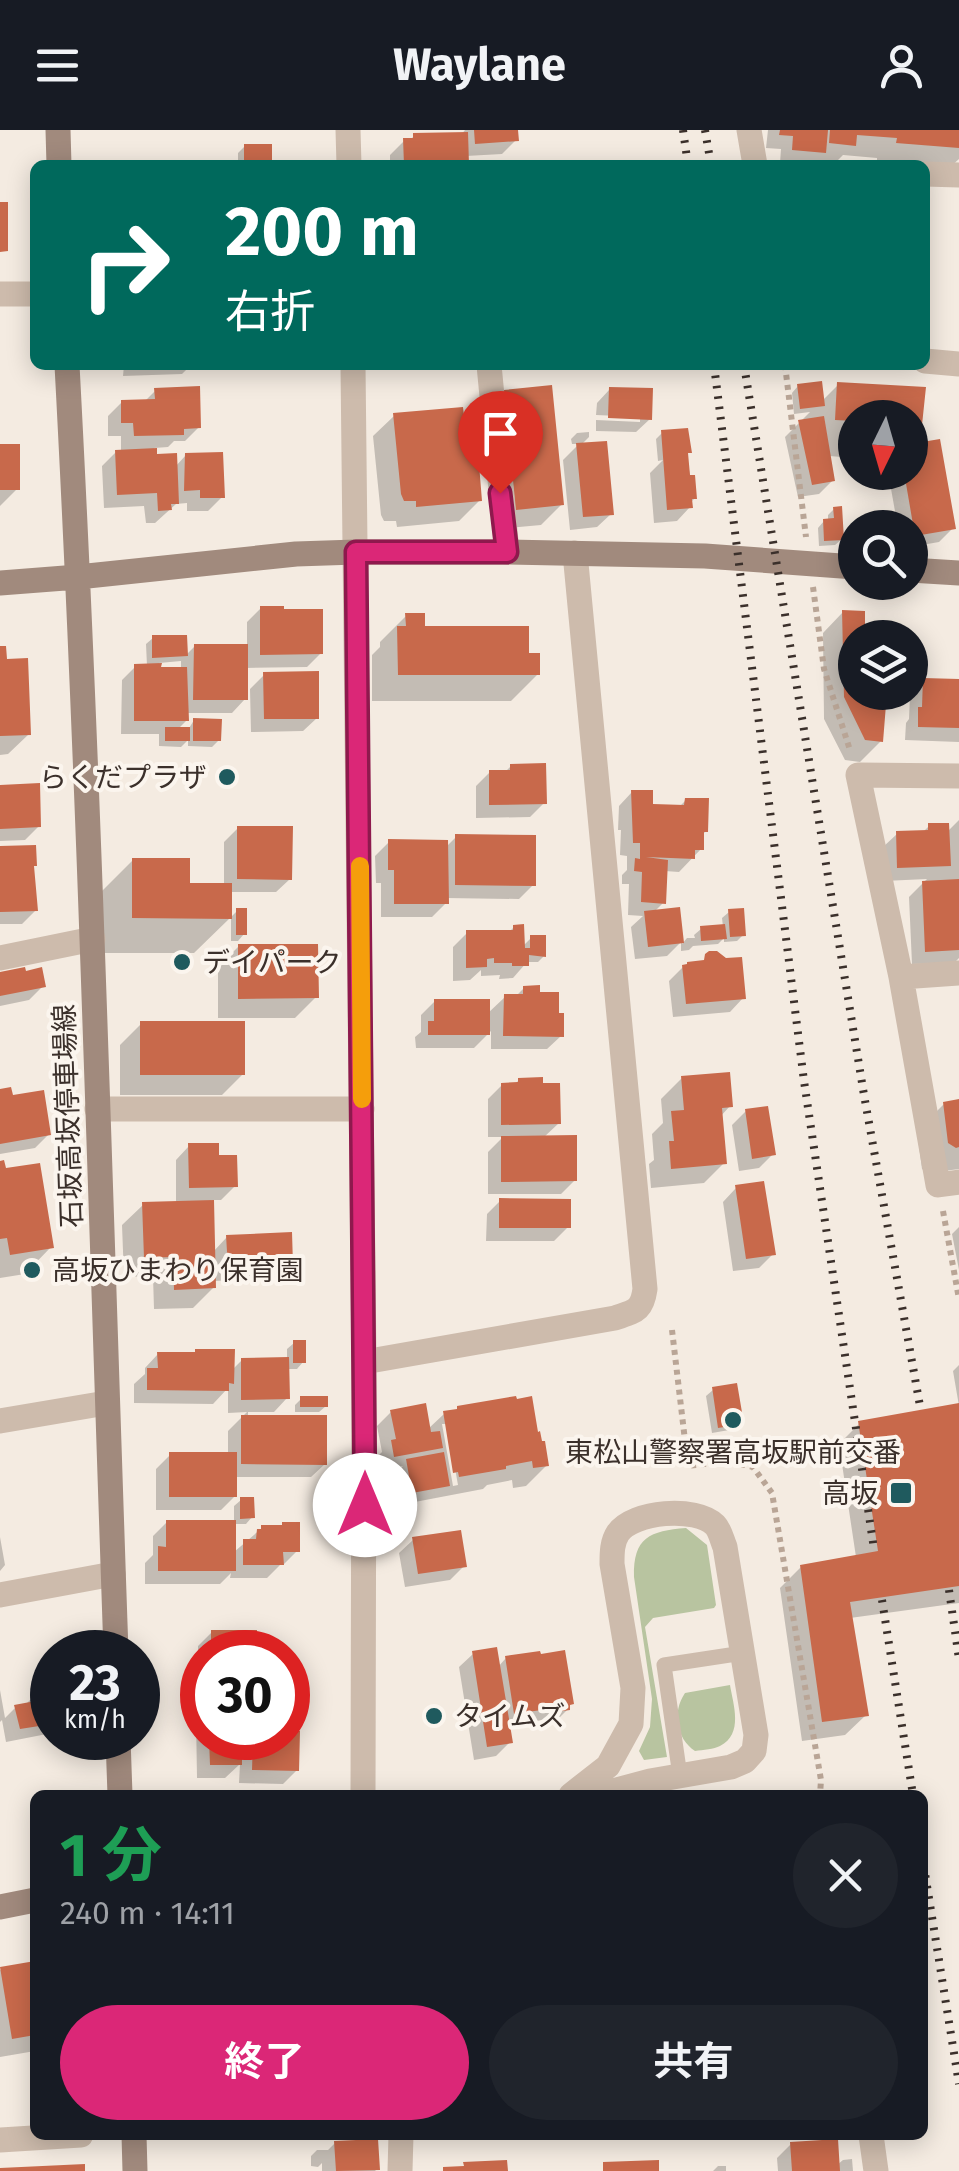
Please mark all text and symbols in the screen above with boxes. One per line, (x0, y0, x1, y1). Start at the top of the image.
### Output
icon: menu (30, 38, 85, 93)
text: Waylane (393, 38, 566, 92)
icon: person (874, 38, 929, 93)
text: 200 m (225, 190, 419, 274)
icon: right (60, 200, 190, 330)
text: 右折 (225, 285, 315, 339)
pin (458, 391, 543, 494)
north arrow (838, 400, 928, 490)
map controls (838, 400, 928, 710)
icon: arrive (473, 406, 528, 461)
button: search (838, 510, 928, 600)
button: layers (838, 620, 928, 710)
place label: らくだプラザ (39, 761, 207, 794)
marker: らくだプラザ (216, 766, 238, 788)
place label: デイパーク (202, 946, 341, 979)
marker: デイパーク (171, 951, 193, 973)
street label: 石坂高坂停車場線 (48, 1003, 88, 1229)
place label: 高坂ひまわり保育園 (52, 1254, 304, 1287)
marker: 高坂ひまわり保育園 (21, 1259, 43, 1281)
marker: 東松山警察署高坂駅前交番 (722, 1409, 744, 1431)
place label: 東松山警察署高坂駅前交番 (565, 1436, 901, 1469)
position arrow (313, 1453, 417, 1557)
place label: 高坂 (822, 1477, 878, 1510)
marker: 高坂 (888, 1480, 914, 1506)
speed limit sign: 30 (180, 1630, 310, 1760)
text: 23 (69, 1653, 121, 1713)
place label: タイムズ (454, 1700, 565, 1733)
text: km/h (64, 1705, 126, 1735)
marker: タイムズ (423, 1705, 445, 1727)
text: 1 分 (60, 1820, 162, 1892)
button: close (793, 1823, 898, 1928)
text: 240 m · 14:11 (60, 1894, 235, 1932)
button: 終了 (60, 2005, 469, 2120)
button: 共有 (489, 2005, 898, 2120)

